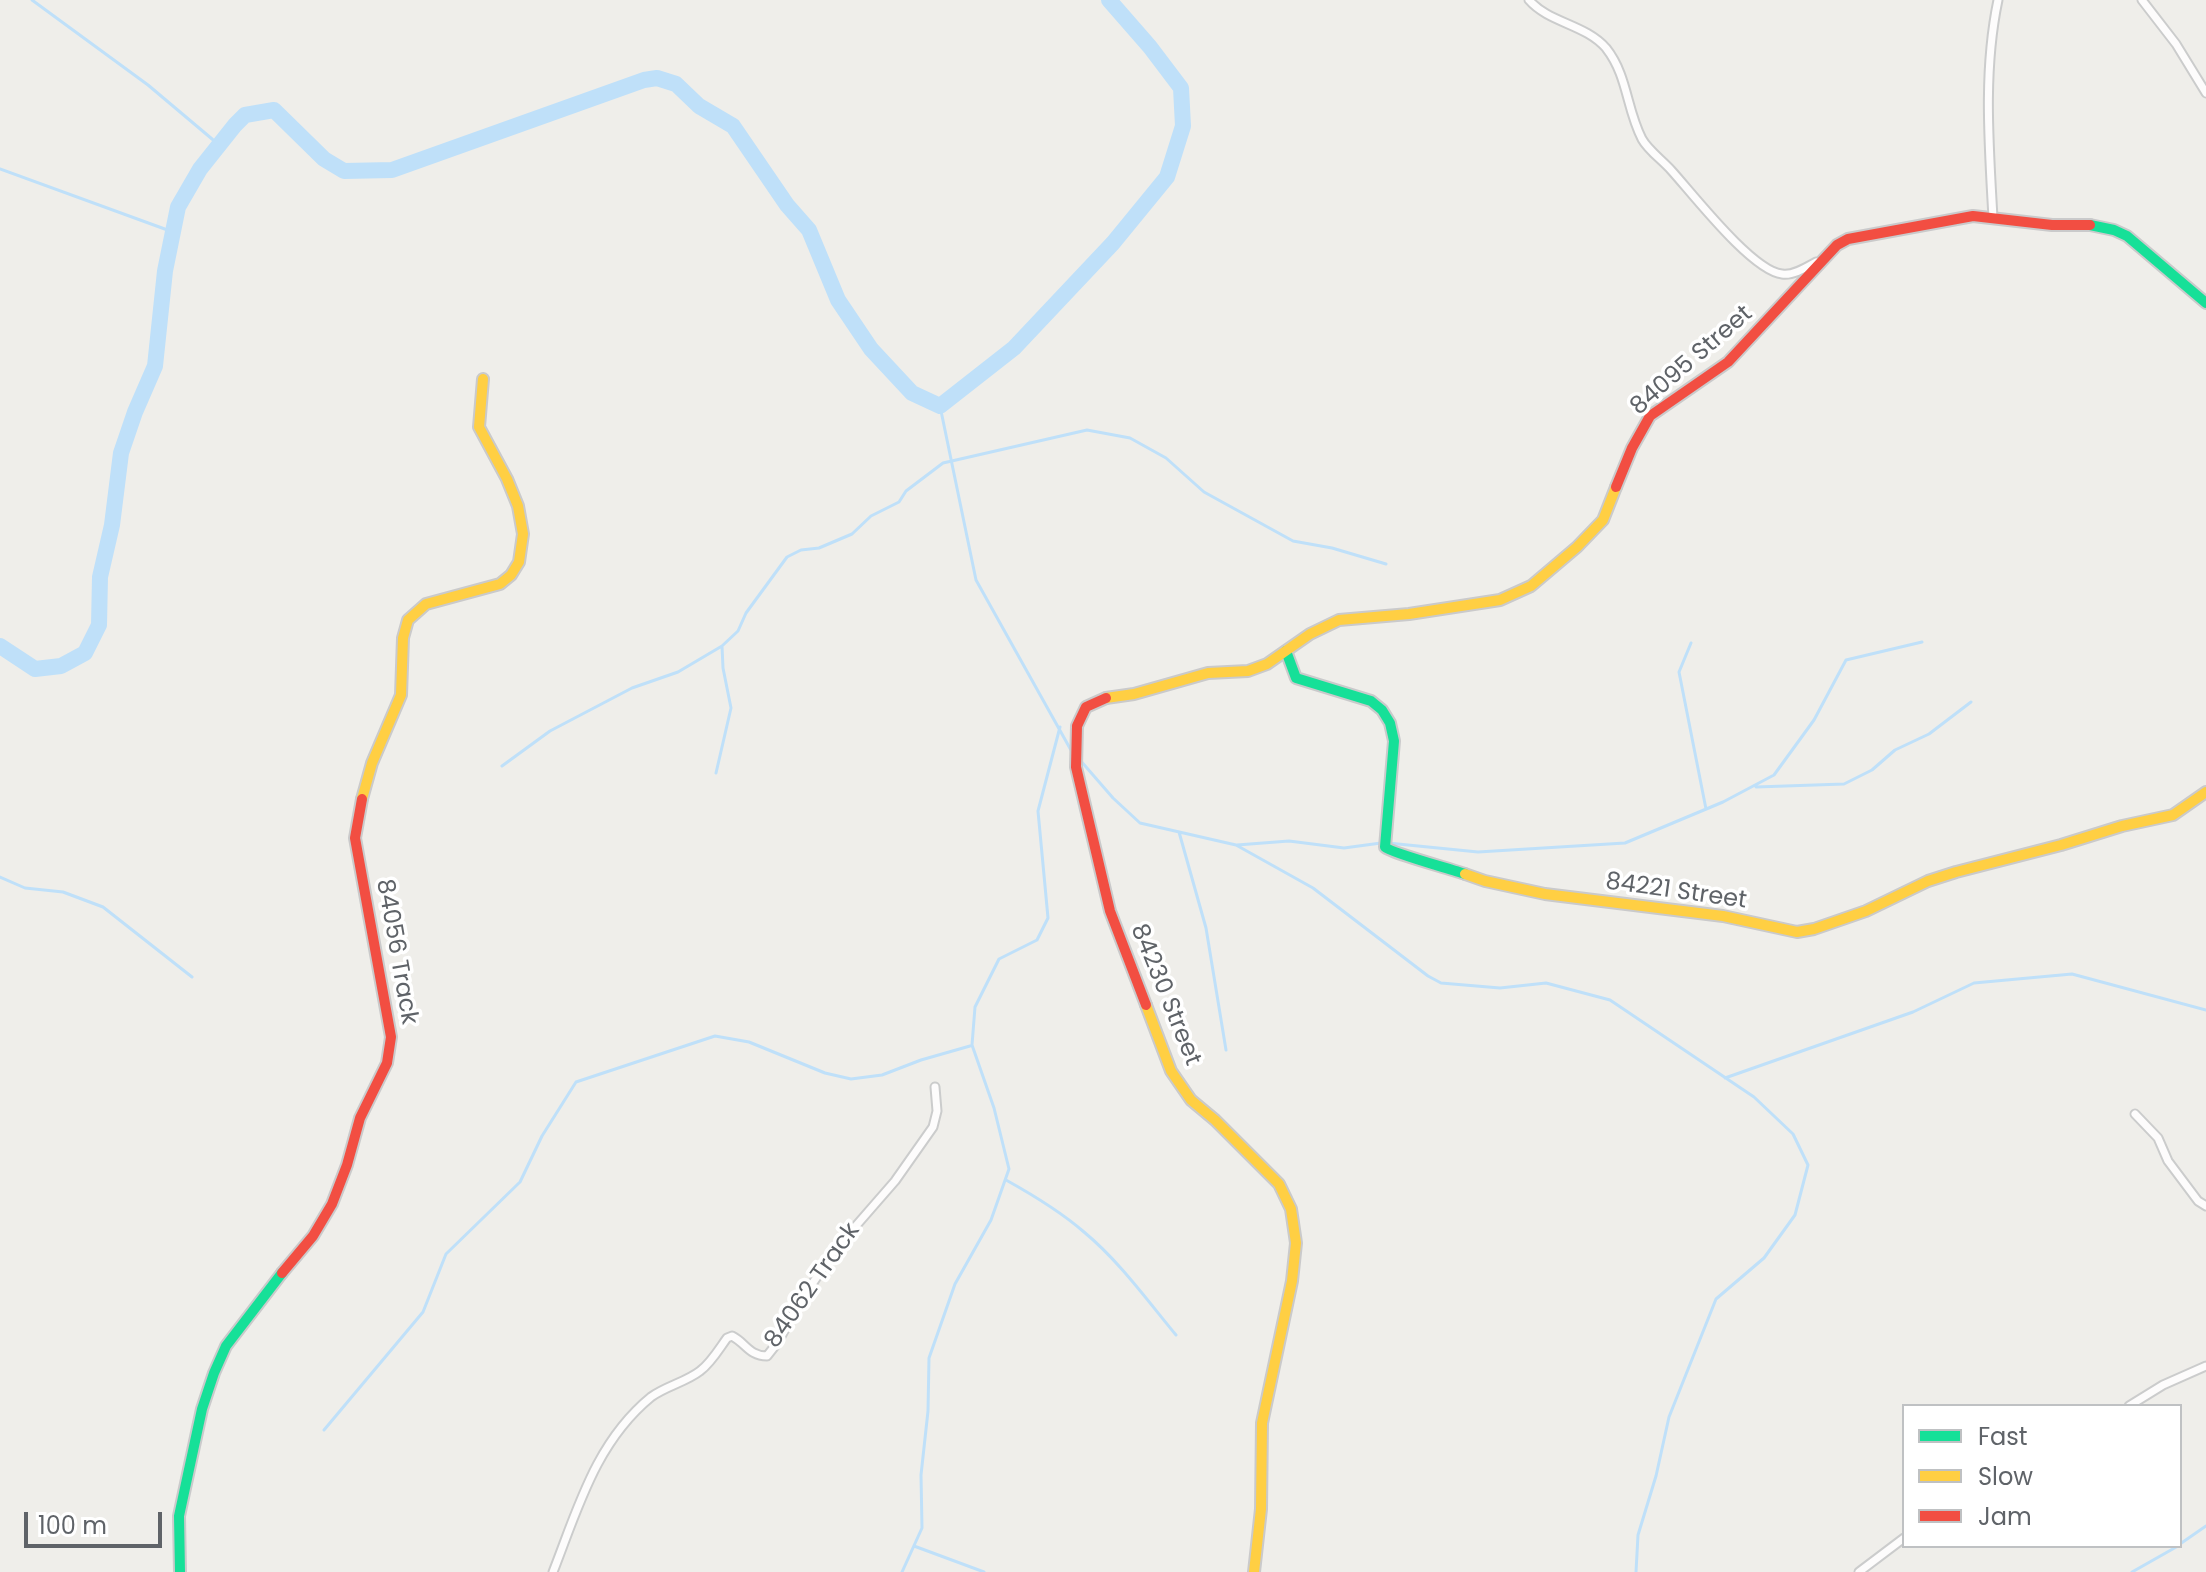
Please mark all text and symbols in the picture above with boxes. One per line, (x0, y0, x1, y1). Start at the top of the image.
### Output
street label: 84095 Street (1625, 300, 1759, 422)
street label: 84221 Street (1604, 868, 1748, 916)
street label: 84056 Track (369, 877, 423, 1027)
street label: 84230 Street (1124, 920, 1206, 1070)
street label: 84062 Track (759, 1218, 867, 1354)
legend (1902, 1404, 2182, 1548)
text: Fast (1978, 1420, 2028, 1453)
text: Slow (1978, 1460, 2033, 1493)
scale bar (28, 1496, 166, 1546)
text: Jam (1978, 1500, 2032, 1533)
text: 100 m (38, 1509, 107, 1542)

